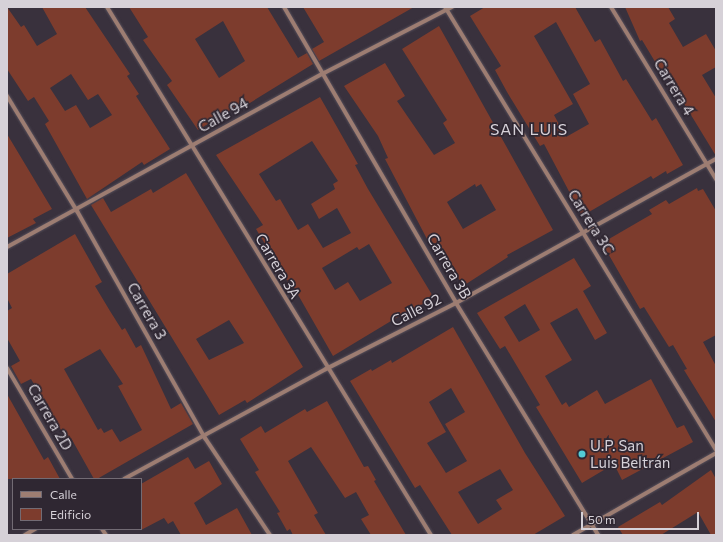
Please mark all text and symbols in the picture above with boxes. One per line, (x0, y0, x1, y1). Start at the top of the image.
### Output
street label: Carrera 4 (650, 55, 698, 119)
street label: Calle 94 (195, 94, 251, 136)
district label: SAN LUIS (490, 119, 568, 139)
street label: Carrera 3C (564, 186, 618, 258)
street label: Carrera 3A (252, 230, 304, 302)
street label: Carrera 3B (423, 230, 475, 302)
street label: Carrera 3 (123, 279, 171, 343)
street label: Calle 92 (388, 290, 444, 330)
street label: Carrera 2D (24, 381, 76, 453)
place label: U.P. San Luis Beltrán (590, 436, 670, 471)
marker: U.P. San Luis Beltrán (577, 449, 587, 459)
legend (12, 478, 142, 530)
text: Calle (50, 487, 77, 501)
scale bar (583, 504, 701, 530)
text: Edificio (50, 507, 91, 521)
text: 50 m (588, 512, 616, 526)

